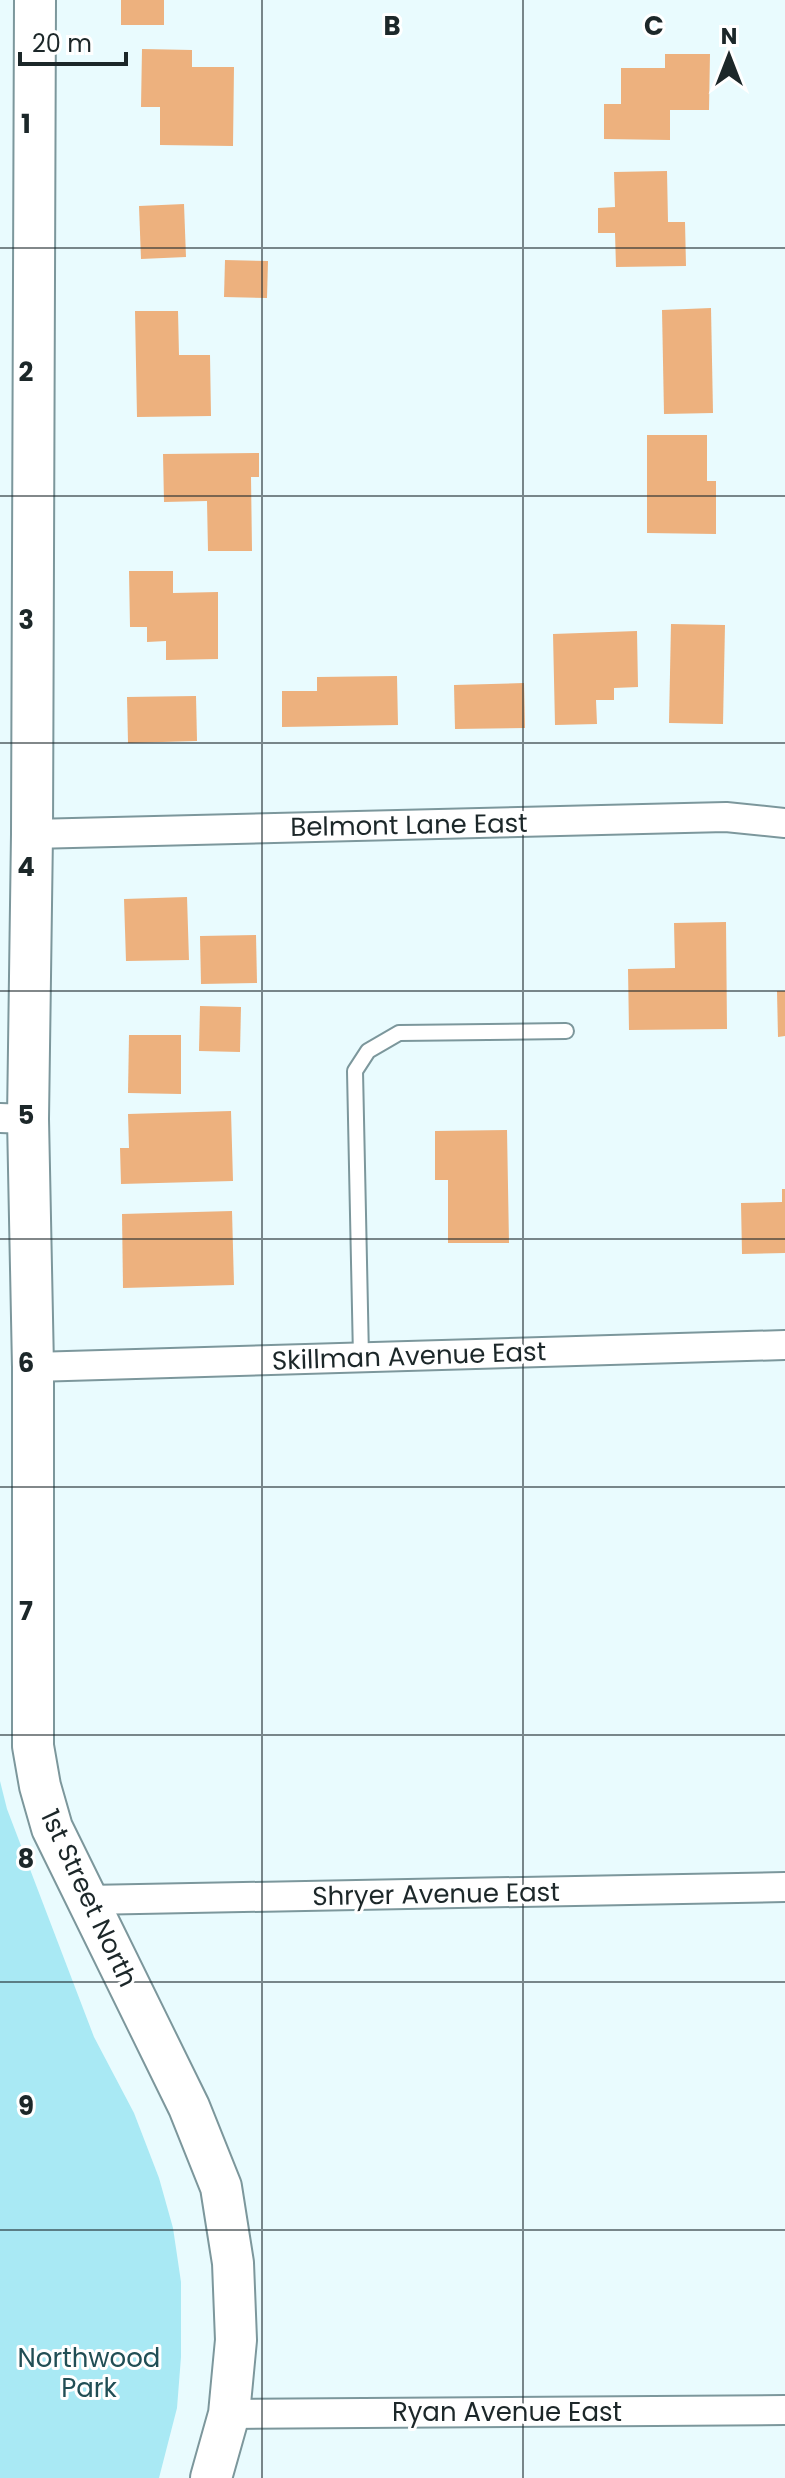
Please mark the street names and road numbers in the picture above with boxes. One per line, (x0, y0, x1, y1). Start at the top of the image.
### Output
street label: Belmont Lane East (290, 805, 528, 845)
street label: Skillman Avenue East (271, 1333, 547, 1379)
street label: 1st Street North (32, 1803, 146, 1993)
street label: Shryer Avenue East (312, 1874, 560, 1914)
street label: Ryan Avenue East (392, 2394, 622, 2430)

